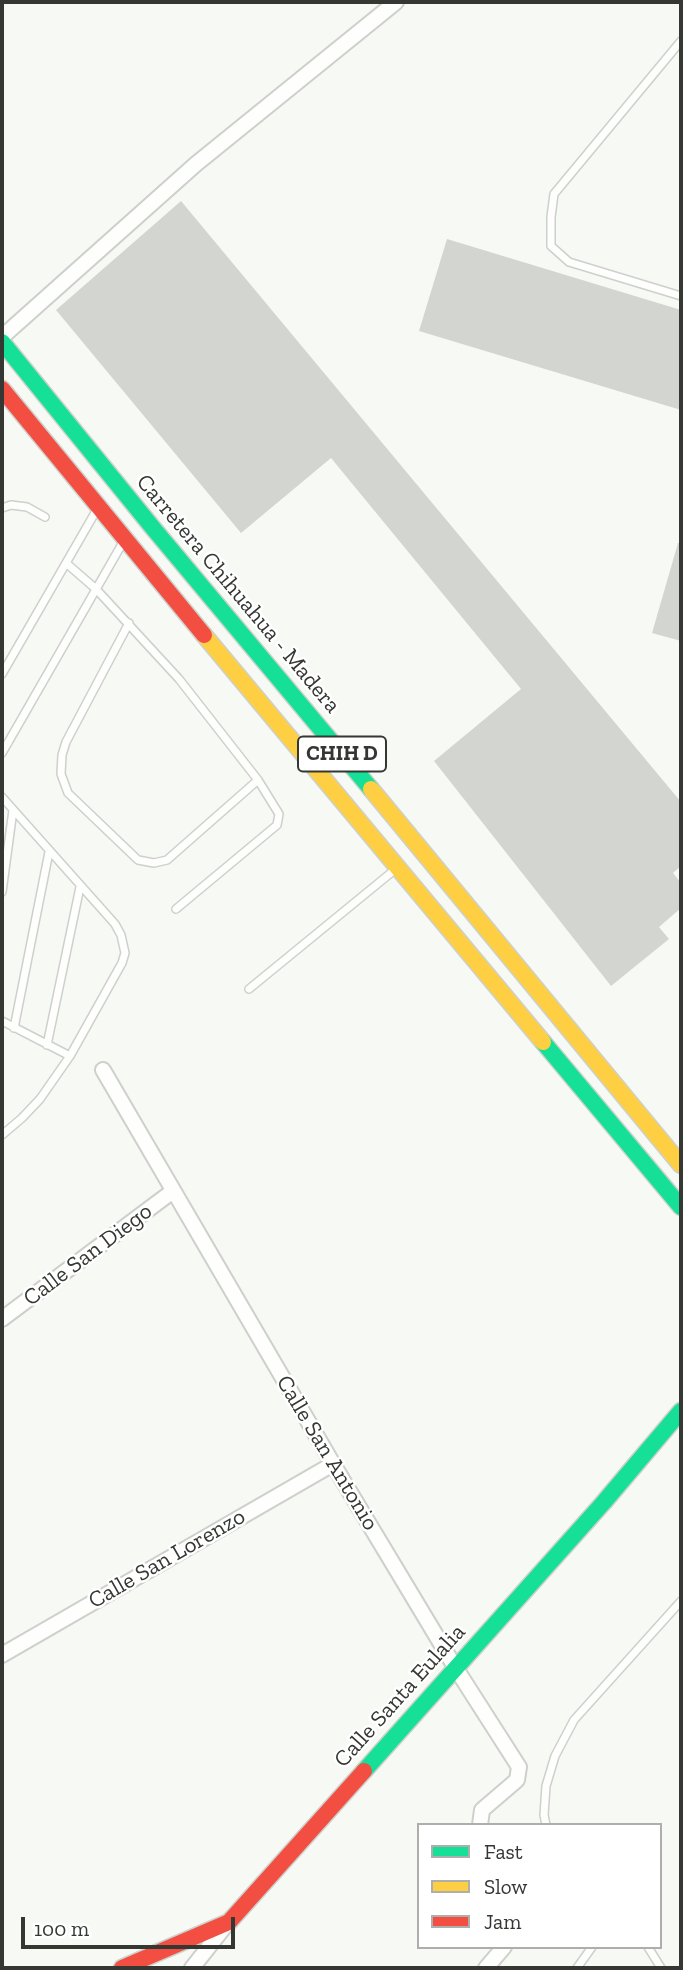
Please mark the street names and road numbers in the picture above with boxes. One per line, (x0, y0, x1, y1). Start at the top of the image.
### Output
street label: Carretera Chihuahua - Madera (130, 469, 346, 719)
road number: CHIH D (298, 736, 386, 772)
street label: Calle San Diego (18, 1198, 158, 1312)
street label: Calle San Antonio (270, 1371, 384, 1535)
street label: Calle San Lorenzo (84, 1503, 250, 1615)
street label: Calle Santa Eulalia (329, 1619, 471, 1773)

